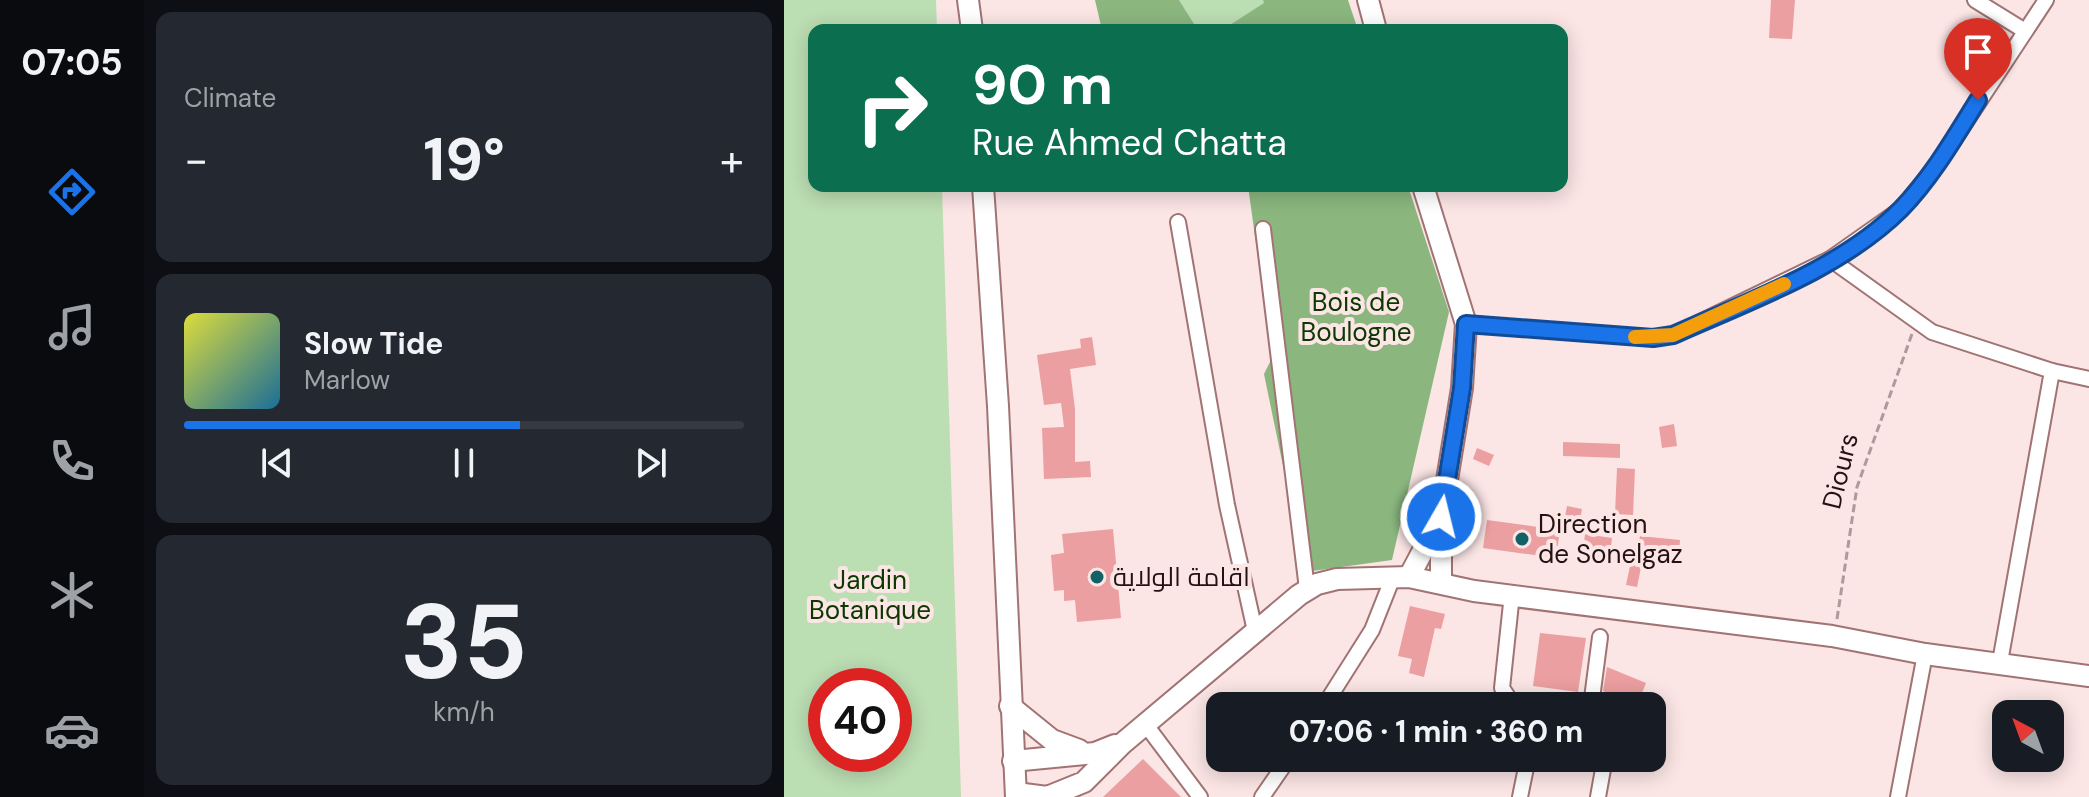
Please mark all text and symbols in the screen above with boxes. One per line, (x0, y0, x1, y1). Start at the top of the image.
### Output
pin (1944, 18, 2012, 100)
icon: arrive (1956, 30, 2000, 74)
text: 07:05 (21, 39, 123, 86)
text: 90 m (972, 48, 1113, 121)
icon: right (840, 56, 944, 160)
text: Climate (184, 81, 276, 115)
text: Rue Ahmed Chatta (972, 119, 1287, 166)
text: 19° (423, 120, 505, 199)
text: − (184, 131, 208, 189)
text: + (720, 131, 744, 189)
icon: directions (44, 164, 100, 220)
park label: Bois de Boulogne (1301, 285, 1411, 349)
icon: music (44, 299, 100, 355)
text: Slow Tide (304, 324, 443, 363)
text: Marlow (304, 363, 390, 397)
street label: Diours (1814, 429, 1866, 513)
icon: phone (44, 433, 100, 489)
icon: previous (255, 441, 299, 485)
icon: pause (442, 441, 486, 485)
icon: next (629, 441, 673, 485)
position arrow (1399, 475, 1483, 559)
place label: Direction de Sonelgaz (1538, 507, 1683, 571)
marker: Direction de Sonelgaz (1513, 530, 1531, 548)
place label: اقامة الولاية (1113, 560, 1250, 594)
park label: Jardin Botanique (809, 563, 931, 627)
icon: climate (44, 567, 100, 623)
marker: اقامة الولاية (1088, 568, 1106, 586)
text: 35 (400, 575, 528, 710)
speed limit sign: 40 (808, 668, 912, 772)
text: km/h (433, 695, 495, 729)
north arrow (1992, 700, 2064, 772)
map controls (1992, 700, 2064, 772)
icon: car (44, 702, 100, 758)
text: 07:06 · 1 min · 360 m (1289, 712, 1583, 751)

